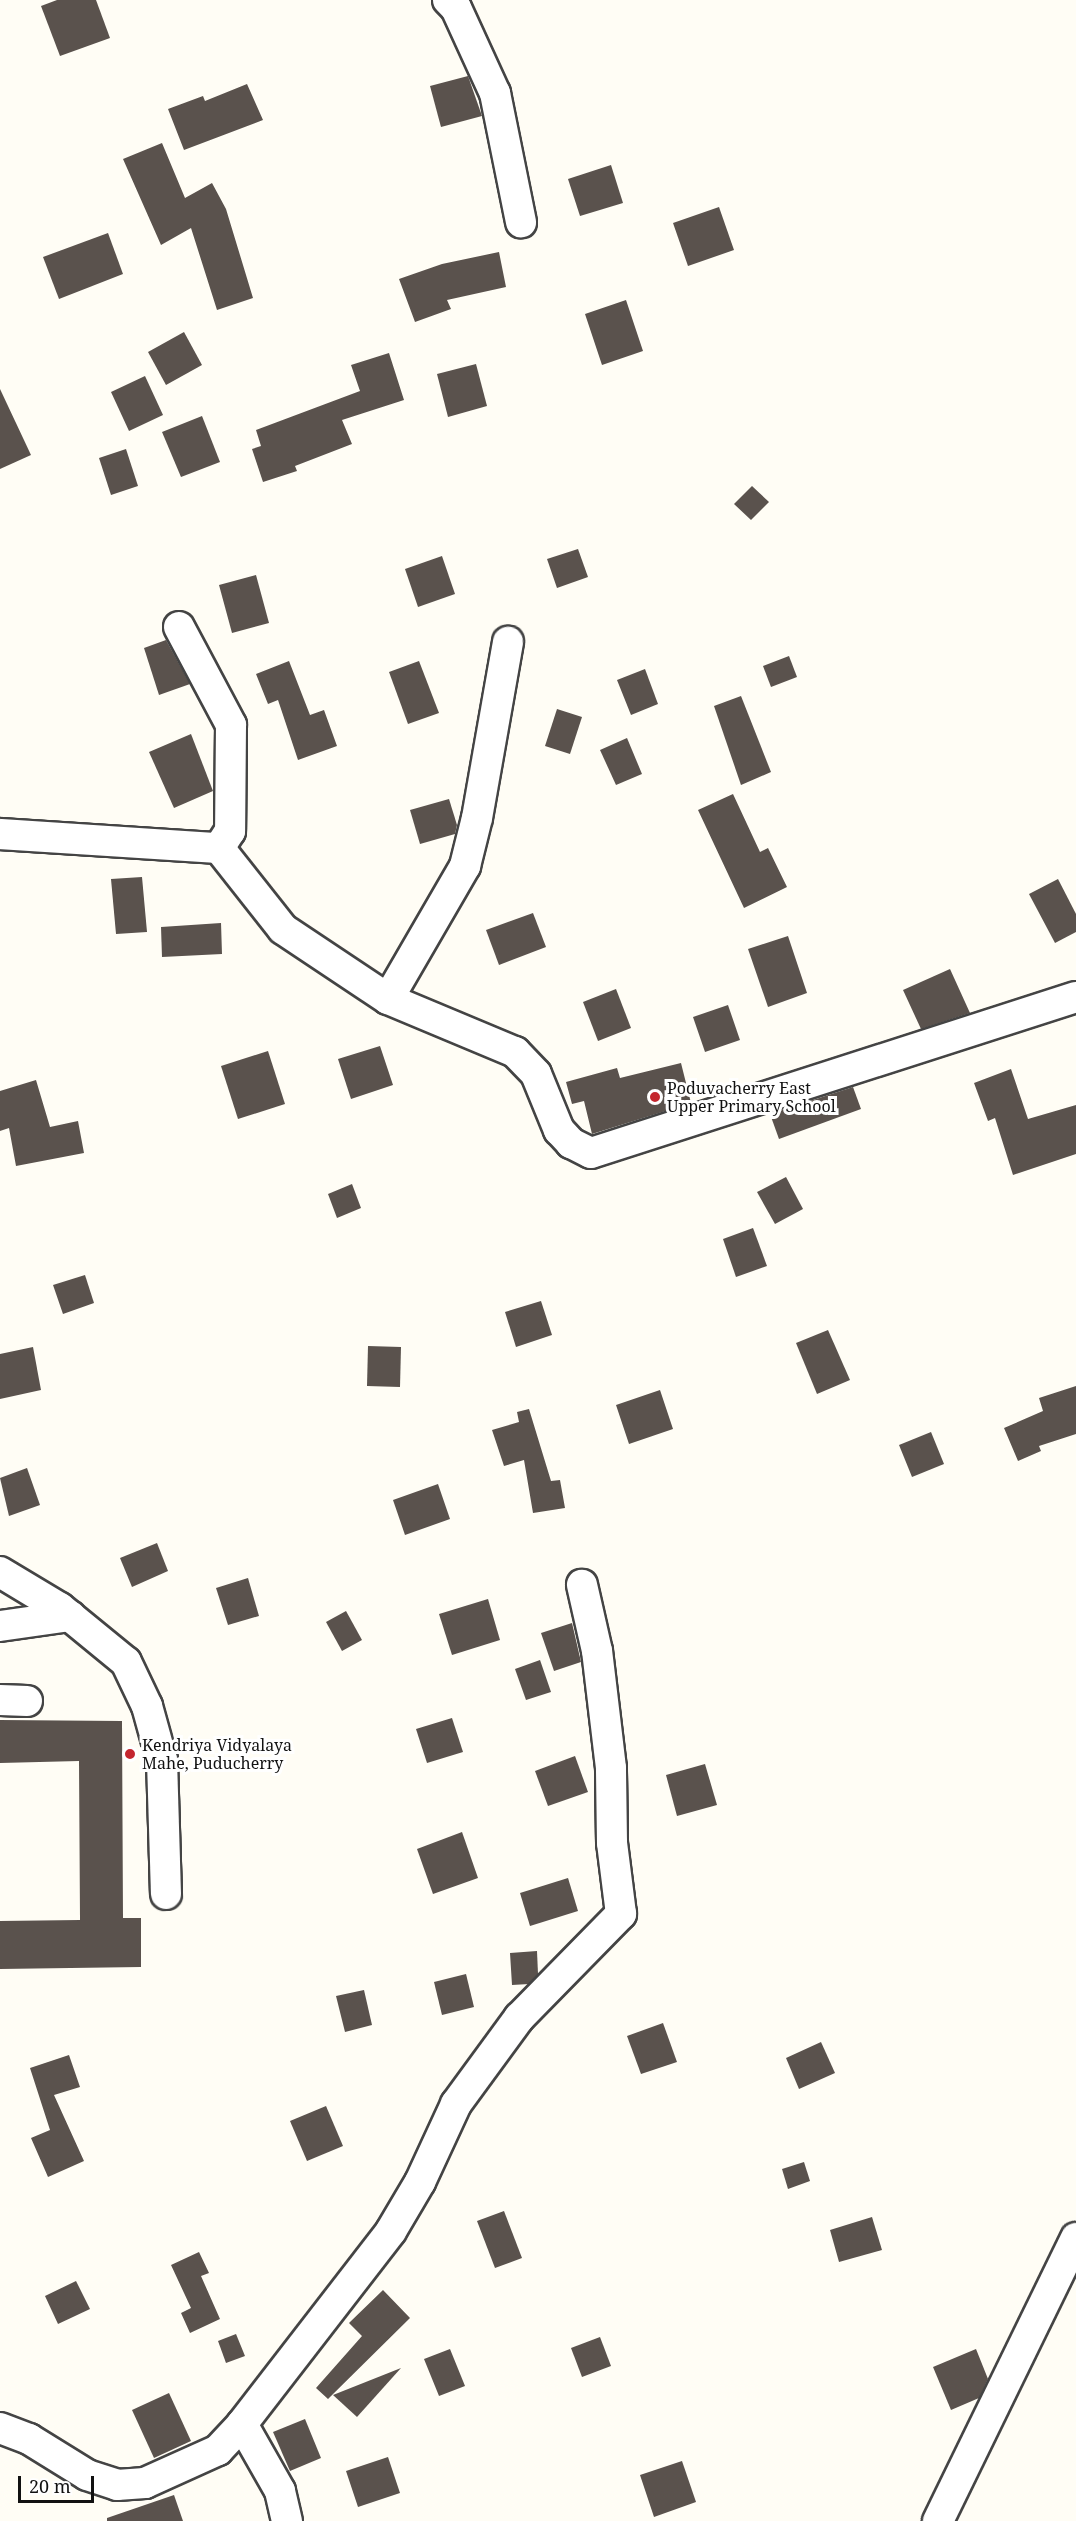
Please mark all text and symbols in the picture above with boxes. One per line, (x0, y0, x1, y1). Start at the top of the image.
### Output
place label: Poduvacherry East Upper Primary School (667, 1078, 836, 1116)
marker: Poduvacherry East Upper Primary School (648, 1090, 662, 1104)
place label: Kendriya Vidyalaya Mahe, Puducherry (142, 1735, 292, 1773)
marker: Kendriya Vidyalaya Mahe, Puducherry (123, 1747, 137, 1761)
scale bar (21, 2464, 98, 2502)
text: 20 m (29, 2474, 71, 2498)

